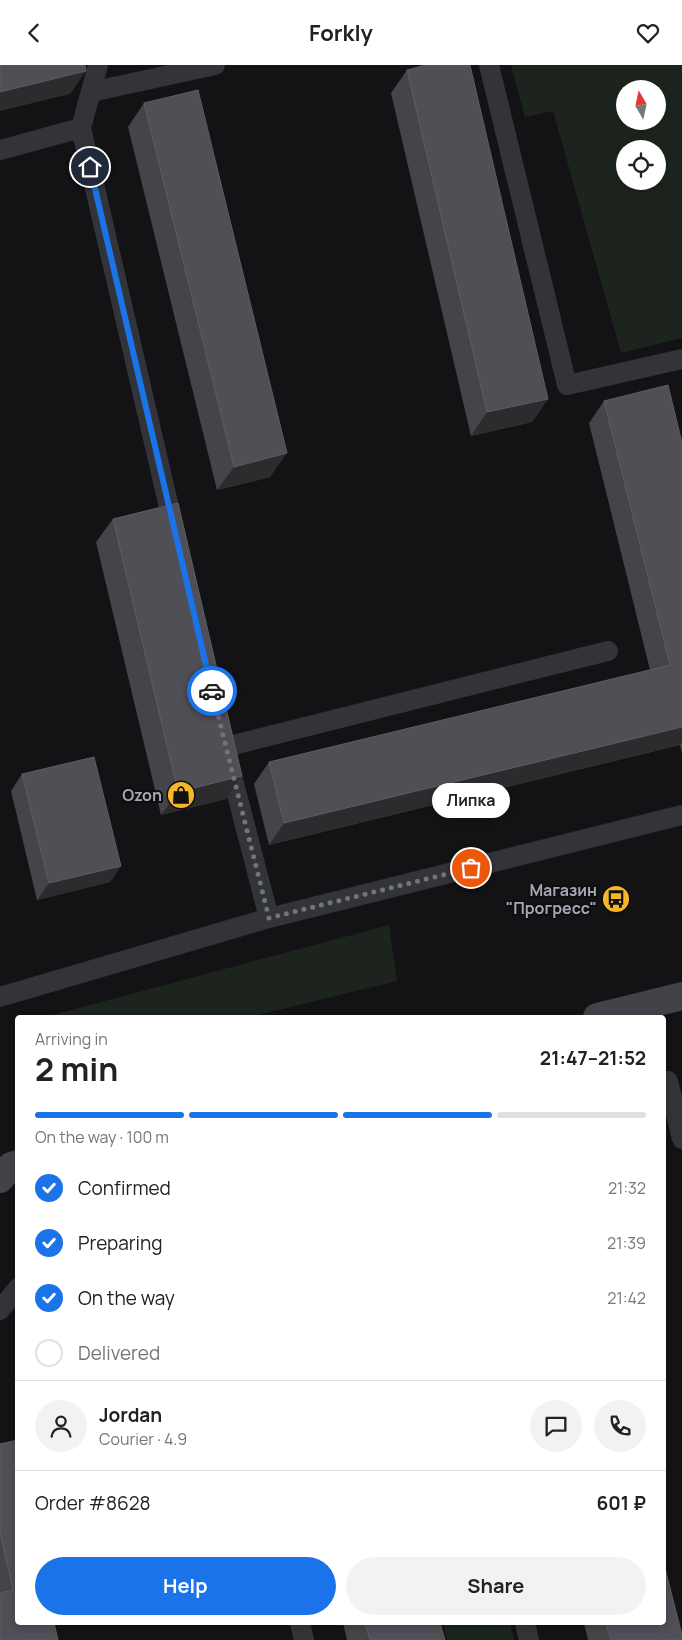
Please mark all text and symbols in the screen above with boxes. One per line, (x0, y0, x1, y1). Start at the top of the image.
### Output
text: Forkly (309, 18, 373, 48)
icon: back (20, 19, 48, 47)
icon: heart (634, 19, 662, 47)
north arrow (616, 80, 666, 130)
map controls (616, 80, 666, 190)
button: locate (616, 140, 666, 190)
pin (69, 146, 111, 188)
icon: home (76, 153, 104, 181)
courier (187, 666, 237, 716)
icon: car (198, 677, 226, 705)
shop icon: Ozon (166, 780, 196, 810)
callout: Липка (432, 783, 510, 818)
place label: Ozon (122, 784, 162, 806)
text: Липка (447, 789, 495, 811)
pin (450, 847, 492, 889)
icon: bag (457, 854, 485, 882)
place label: Магазин "Прогресс" (506, 879, 597, 919)
bus stop icon: Магазин "Прогресс" (601, 884, 631, 914)
text: Arriving in (35, 1028, 108, 1050)
text: 21:47–21:52 (540, 1045, 646, 1071)
text: 2 min (35, 1047, 118, 1091)
text: On the way · 100 m (35, 1126, 169, 1148)
icon: check (35, 1174, 63, 1202)
text: Confirmed (78, 1175, 171, 1201)
text: 21:32 (608, 1177, 646, 1199)
icon: check (35, 1229, 63, 1257)
text: Preparing (78, 1230, 163, 1256)
text: 21:39 (607, 1232, 646, 1254)
icon: check (35, 1284, 63, 1312)
text: On the way (78, 1285, 175, 1311)
text: 21:42 (607, 1287, 646, 1309)
text: Delivered (78, 1340, 160, 1366)
button: person (35, 1400, 87, 1452)
button: chat (530, 1400, 582, 1452)
button: phone (594, 1400, 646, 1452)
text: Jordan (99, 1402, 162, 1428)
text: Courier · 4.9 (99, 1428, 187, 1450)
text: Order #8628 (35, 1490, 151, 1516)
text: 601 ₽ (597, 1490, 646, 1516)
button: Help (35, 1557, 336, 1615)
button: Share (346, 1557, 646, 1615)

